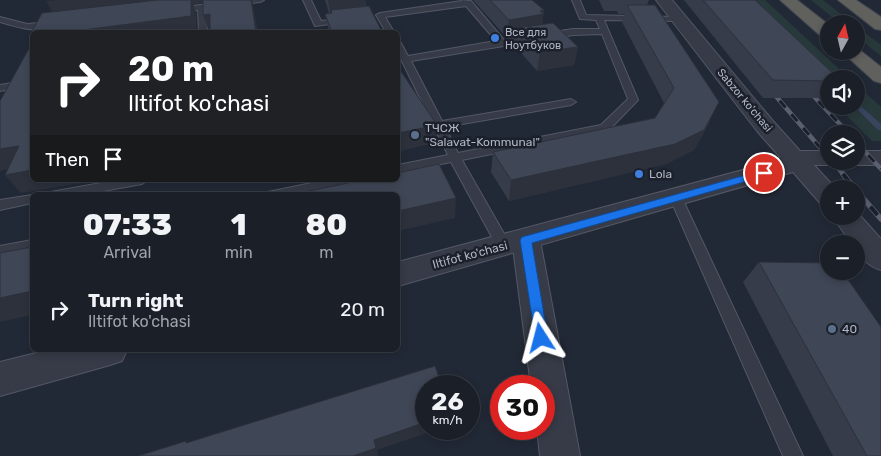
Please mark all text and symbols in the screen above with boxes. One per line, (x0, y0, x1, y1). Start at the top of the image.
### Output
north arrow (820, 15, 865, 60)
map controls (820, 15, 865, 280)
place label: Все для Ноутбуков (505, 26, 561, 52)
marker: Все для Ноутбуков (489, 32, 501, 44)
text: 20 m (128, 48, 214, 90)
icon: right (45, 50, 110, 115)
street label: Sabzor ko'chasi (714, 66, 775, 135)
button: sound (820, 70, 865, 115)
text: Iltifot ko'chasi (128, 90, 269, 117)
place label: ТЧСЖ "Salavat-Kommunal" (425, 121, 540, 149)
button: layers (820, 125, 865, 170)
marker: ТЧСЖ "Salavat-Kommunal" (409, 129, 421, 141)
icon: arrive (99, 145, 127, 173)
text: Then (45, 148, 89, 171)
pin (743, 152, 785, 194)
icon: arrive (750, 159, 778, 187)
place label: Lola (649, 167, 672, 181)
marker: Lola (633, 168, 645, 180)
button: + (820, 180, 865, 225)
text: 07:33 (83, 207, 172, 243)
text: 1 (231, 207, 247, 243)
text: 80 (305, 207, 347, 243)
button: − (820, 235, 865, 280)
street label: Iltifot ko'chasi (431, 238, 509, 272)
text: Arrival (103, 243, 151, 262)
text: min (225, 243, 253, 262)
text: m (319, 243, 333, 262)
text: Turn right (88, 289, 183, 312)
icon: right (45, 296, 73, 324)
text: 20 m (340, 298, 385, 321)
position arrow (514, 311, 566, 363)
text: Iltifot ko'chasi (88, 312, 191, 331)
place label: 40 (842, 322, 857, 336)
marker: 40 (826, 323, 838, 335)
speed limit sign: 30 (490, 375, 555, 440)
text: 26 (431, 387, 464, 416)
text: km/h (433, 413, 462, 427)

